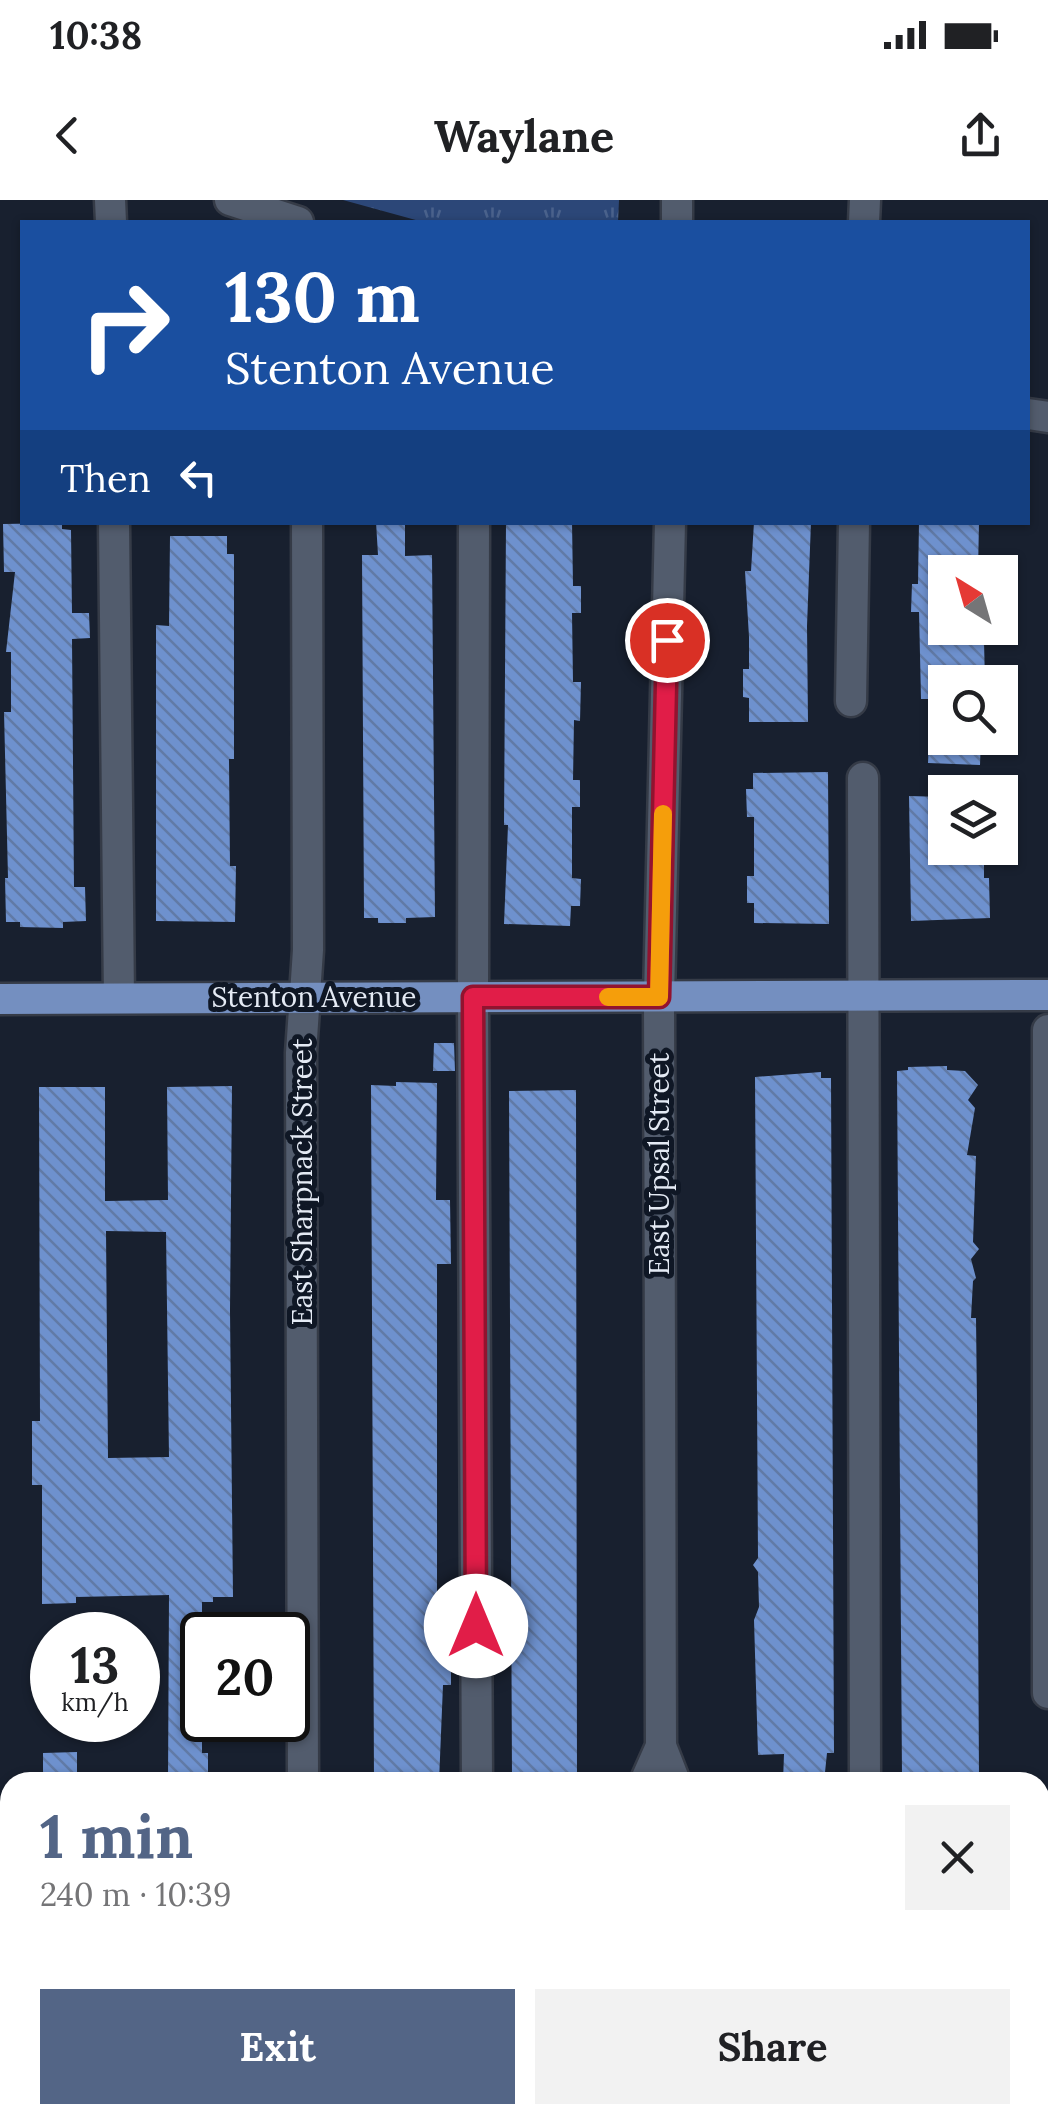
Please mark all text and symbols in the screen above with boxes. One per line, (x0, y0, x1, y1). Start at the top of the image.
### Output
text: 10:38 (50, 11, 142, 59)
text: Waylane (434, 107, 614, 164)
icon: back (40, 108, 95, 163)
icon: share (953, 108, 1008, 163)
text: 130 m (225, 252, 420, 341)
icon: right (60, 260, 190, 390)
text: Stenton Avenue (225, 339, 555, 396)
icon: left (171, 450, 226, 505)
text: Then (60, 454, 151, 502)
north arrow (928, 555, 1018, 645)
map controls (928, 555, 1018, 865)
pin (625, 598, 710, 683)
icon: arrive (640, 613, 695, 668)
button: search (928, 665, 1018, 755)
button: layers (928, 775, 1018, 865)
street label: Stenton Avenue (211, 979, 417, 1015)
street label: East Sharpnack Street (284, 1038, 320, 1326)
street label: East Upsal Street (641, 1053, 677, 1275)
position arrow (424, 1574, 528, 1678)
speed limit sign: 20 (180, 1612, 310, 1742)
text: 13 (71, 1633, 119, 1697)
text: km/h (61, 1686, 129, 1718)
text: 1 min (40, 1798, 193, 1874)
button: close (905, 1805, 1010, 1910)
text: 240 m · 10:39 (40, 1874, 231, 1915)
button: Exit (40, 1989, 515, 2104)
button: Share (535, 1989, 1010, 2104)

